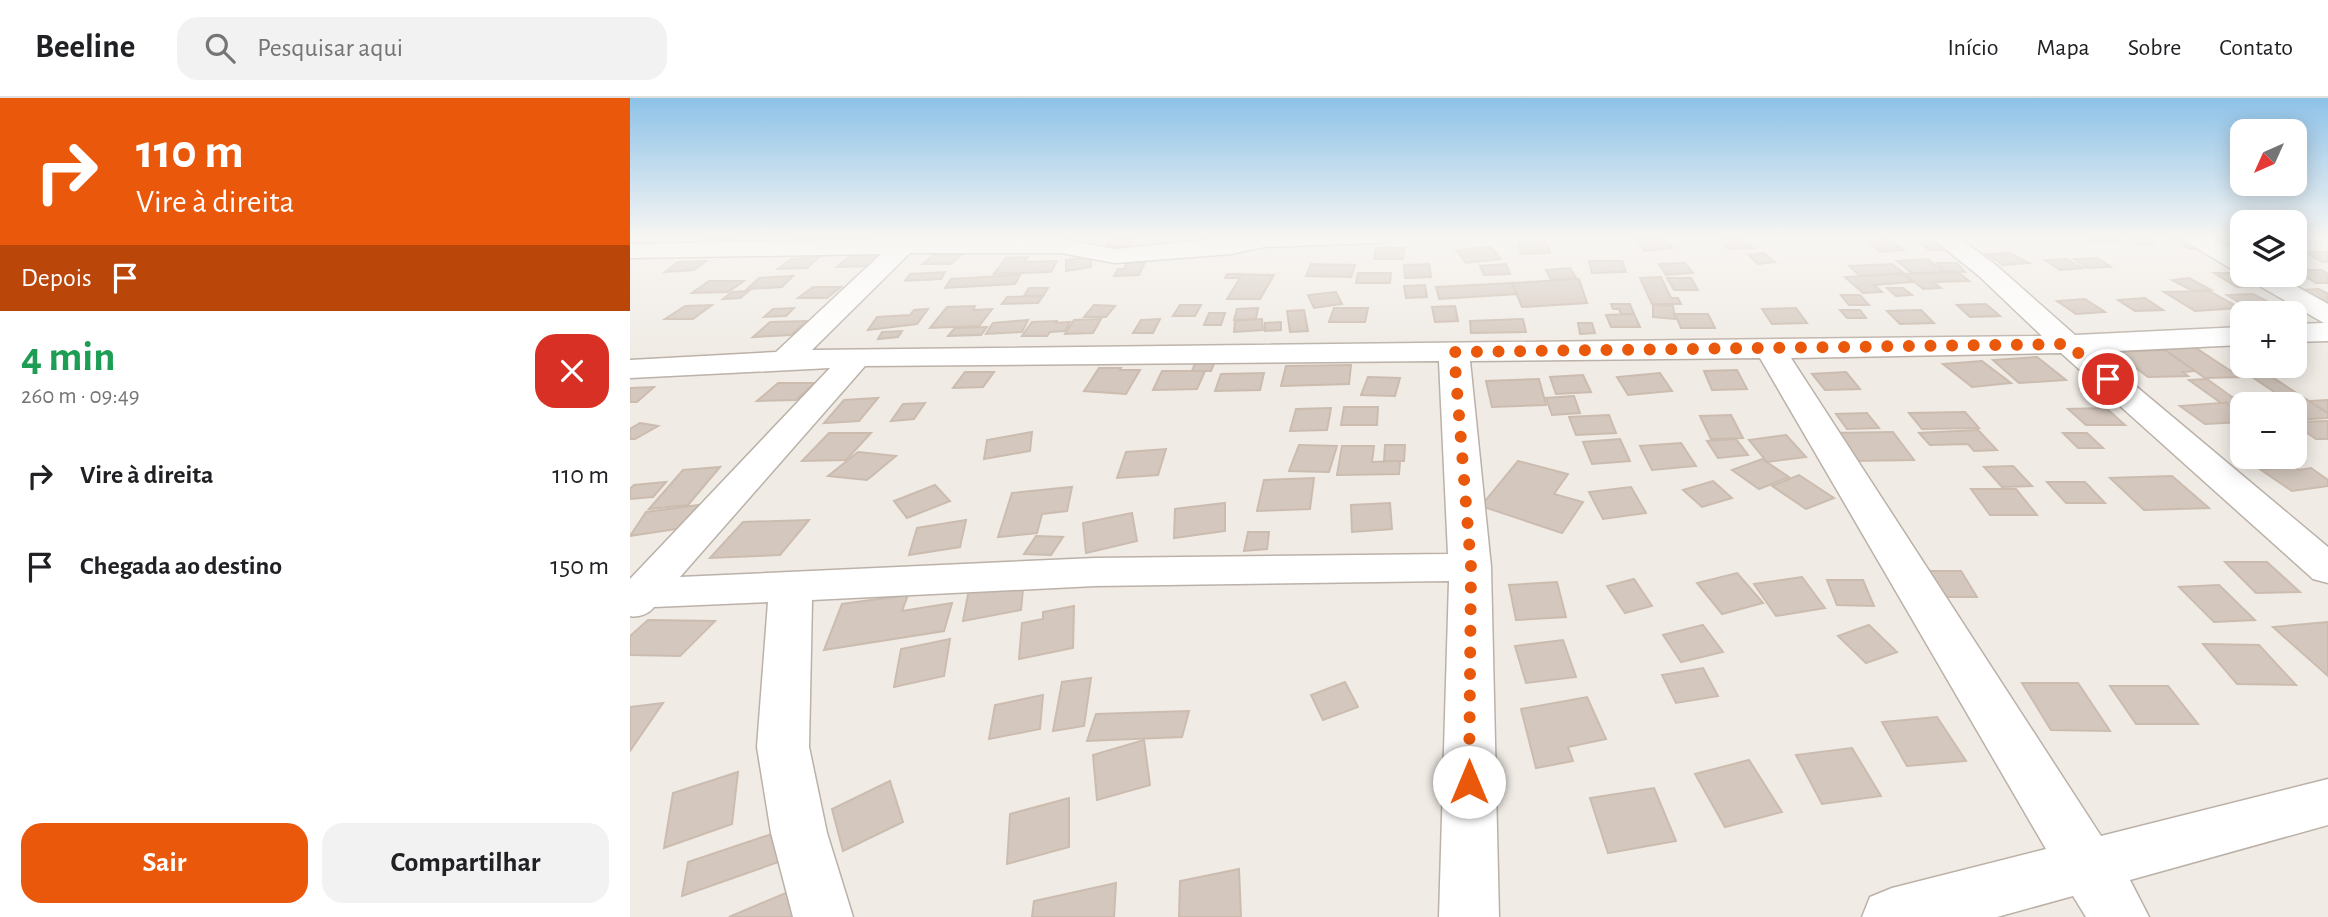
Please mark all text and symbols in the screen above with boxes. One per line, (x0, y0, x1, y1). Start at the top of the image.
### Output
search box (177, 17, 667, 80)
icon: search (201, 29, 239, 67)
text: Beeline (35, 31, 135, 64)
text: Pesquisar aqui (257, 35, 403, 61)
text: Início (1947, 36, 1999, 60)
text: Mapa (2037, 36, 2090, 60)
text: Sobre (2128, 36, 2181, 60)
text: Contato (2219, 36, 2293, 60)
north arrow (2230, 119, 2306, 196)
map controls (2230, 119, 2307, 469)
icon: right (21, 126, 112, 217)
text: 110 m (136, 128, 244, 177)
text: Vire à direita (136, 186, 294, 218)
button: layers (2230, 210, 2307, 287)
icon: arrive (106, 259, 144, 297)
text: Depois (21, 265, 92, 291)
button: + (2230, 301, 2307, 378)
button: close (535, 334, 609, 408)
text: 4 min (21, 336, 116, 378)
pin (2078, 349, 2138, 409)
icon: arrive (2089, 360, 2127, 398)
text: 260 m · 09:49 (21, 385, 140, 408)
button: − (2230, 392, 2307, 469)
icon: right (21, 457, 59, 495)
text: Vire à direita (80, 462, 214, 488)
text: 110 m (552, 462, 609, 488)
icon: arrive (21, 548, 59, 586)
text: Chegada ao destino (80, 553, 282, 579)
text: 150 m (550, 553, 609, 579)
position arrow (1432, 745, 1506, 819)
button: Sair (21, 823, 308, 903)
button: Compartilhar (322, 823, 609, 903)

